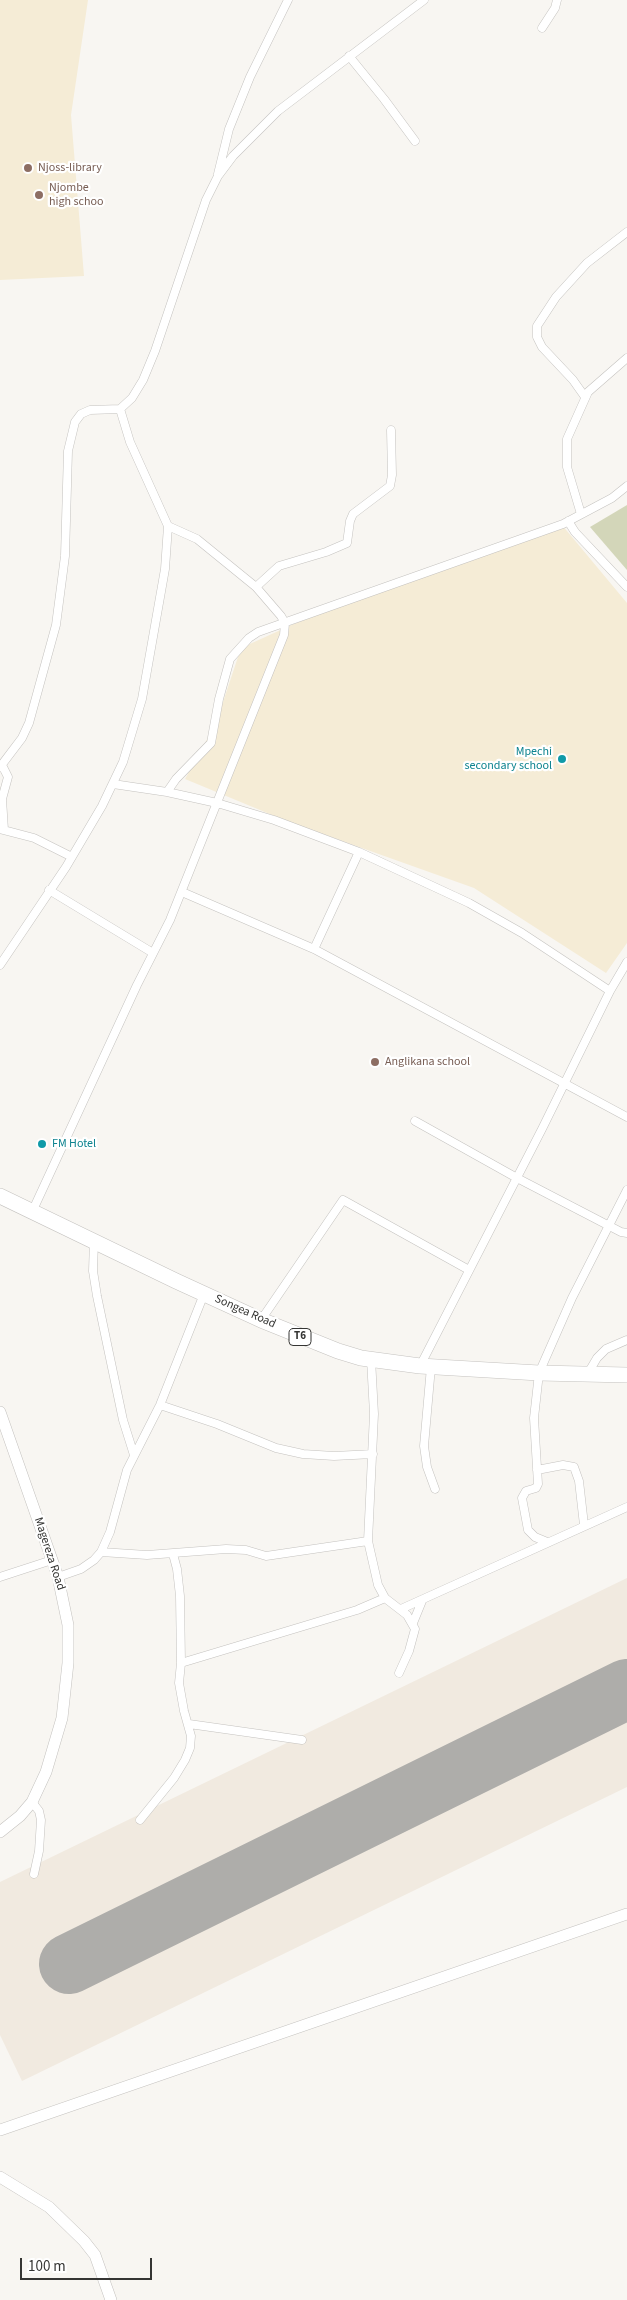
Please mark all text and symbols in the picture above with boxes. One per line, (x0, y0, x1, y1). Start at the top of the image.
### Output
place label: Njoss-library (38, 161, 102, 175)
marker: Njoss-library (22, 162, 34, 174)
place label: Njombe high schoo (49, 181, 103, 209)
marker: Njombe high schoo (33, 189, 45, 201)
place label: Mpechi secondary school (464, 745, 552, 773)
marker: Mpechi secondary school (556, 753, 568, 765)
place label: Anglikana school (385, 1055, 470, 1069)
marker: Anglikana school (369, 1056, 381, 1068)
place label: FM Hotel (52, 1137, 96, 1151)
marker: FM Hotel (36, 1138, 48, 1150)
street label: Songea Road (212, 1292, 278, 1332)
road number: T6 (289, 1328, 311, 1345)
street label: Magereza Road (30, 1516, 68, 1592)
scale bar (22, 2248, 155, 2280)
text: 100 m (28, 2256, 66, 2277)

